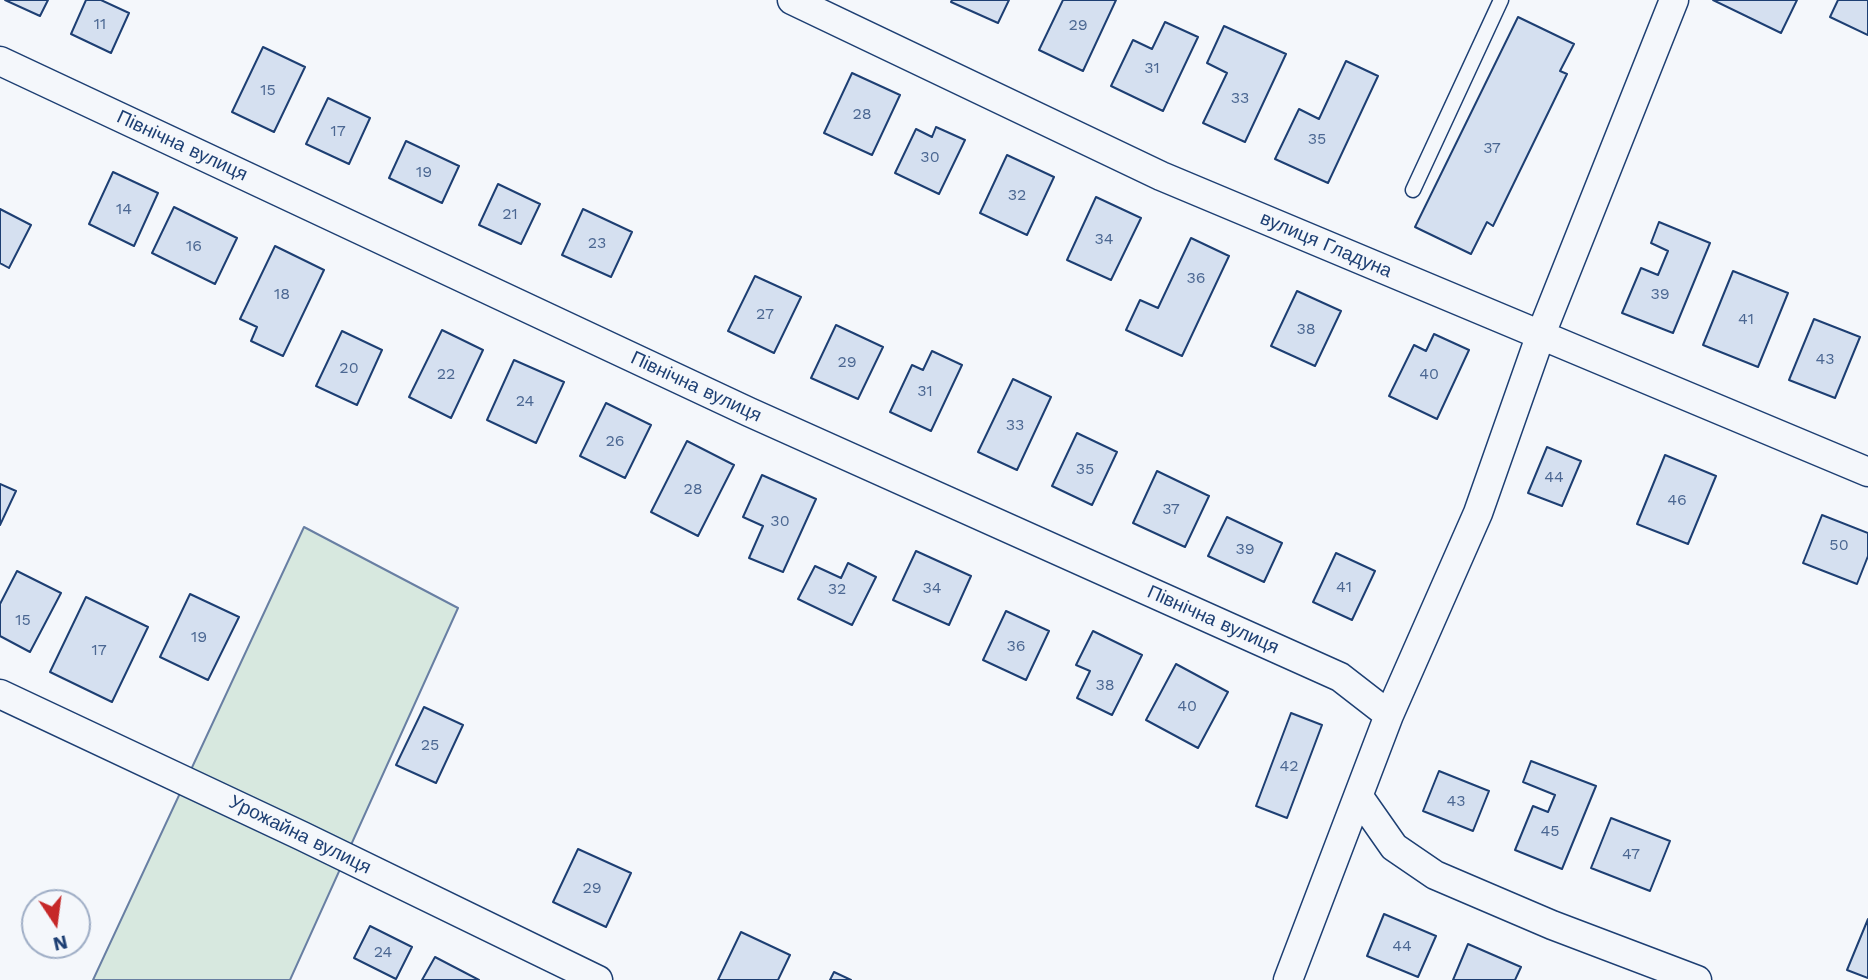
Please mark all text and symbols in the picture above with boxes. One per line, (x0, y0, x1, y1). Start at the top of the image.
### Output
house number: 11 (94, 14, 106, 34)
house number: 29 (1068, 15, 1088, 35)
house number: 31 (1144, 58, 1160, 78)
house number: 15 (260, 80, 276, 100)
house number: 33 (1231, 88, 1249, 108)
house number: 28 (852, 104, 872, 124)
street label: Північна вулиця (113, 106, 251, 186)
house number: 17 (330, 121, 346, 141)
house number: 35 (1308, 129, 1326, 149)
house number: 37 (1483, 138, 1501, 158)
house number: 30 (920, 147, 940, 167)
house number: 19 (416, 162, 432, 182)
house number: 32 (1008, 185, 1026, 205)
house number: 14 (116, 199, 132, 219)
house number: 21 (502, 204, 518, 224)
street label: вулиця Гладуна (1257, 207, 1395, 283)
house number: 34 (1094, 229, 1114, 249)
house number: 23 (588, 233, 606, 253)
house number: 16 (186, 236, 202, 256)
house number: 36 (1186, 268, 1206, 288)
house number: 18 (274, 284, 290, 304)
house number: 39 (1650, 284, 1670, 304)
house number: 27 (756, 304, 774, 324)
house number: 41 (1738, 309, 1754, 329)
house number: 38 (1296, 319, 1316, 339)
street label: Північна вулиця (627, 347, 765, 427)
house number: 43 (1815, 349, 1835, 369)
house number: 29 (837, 352, 857, 372)
house number: 20 (339, 358, 359, 378)
house number: 22 (437, 364, 455, 384)
house number: 40 (1419, 364, 1439, 384)
house number: 31 (917, 381, 933, 401)
house number: 24 (516, 391, 534, 411)
house number: 33 (1006, 415, 1024, 435)
house number: 26 (605, 431, 625, 451)
house number: 35 (1076, 459, 1094, 479)
house number: 44 (1544, 467, 1564, 487)
house number: 28 (683, 479, 703, 499)
house number: 46 (1667, 490, 1687, 510)
house number: 37 (1162, 499, 1180, 519)
house number: 30 (770, 511, 790, 531)
house number: 50 (1829, 535, 1849, 555)
house number: 39 (1235, 539, 1255, 559)
house number: 41 (1336, 577, 1352, 597)
house number: 34 (922, 578, 942, 598)
house number: 32 (828, 579, 846, 599)
street label: Північна вулиця (1144, 581, 1282, 659)
house number: 15 (15, 610, 31, 630)
house number: 19 (191, 627, 207, 647)
house number: 36 (1006, 636, 1026, 656)
house number: 17 (91, 640, 107, 660)
house number: 38 (1095, 675, 1115, 695)
house number: 40 (1177, 696, 1197, 716)
house number: 25 (421, 735, 439, 755)
house number: 42 (1279, 756, 1299, 776)
street label: Урожайна вулиця (225, 791, 375, 879)
house number: 43 (1446, 791, 1466, 811)
house number: 45 (1540, 821, 1560, 841)
house number: 47 (1622, 844, 1640, 864)
house number: 29 (582, 878, 602, 898)
north arrow (21, 889, 91, 959)
text: N (51, 930, 70, 956)
house number: 44 (1392, 936, 1412, 956)
house number: 24 (374, 942, 392, 962)

